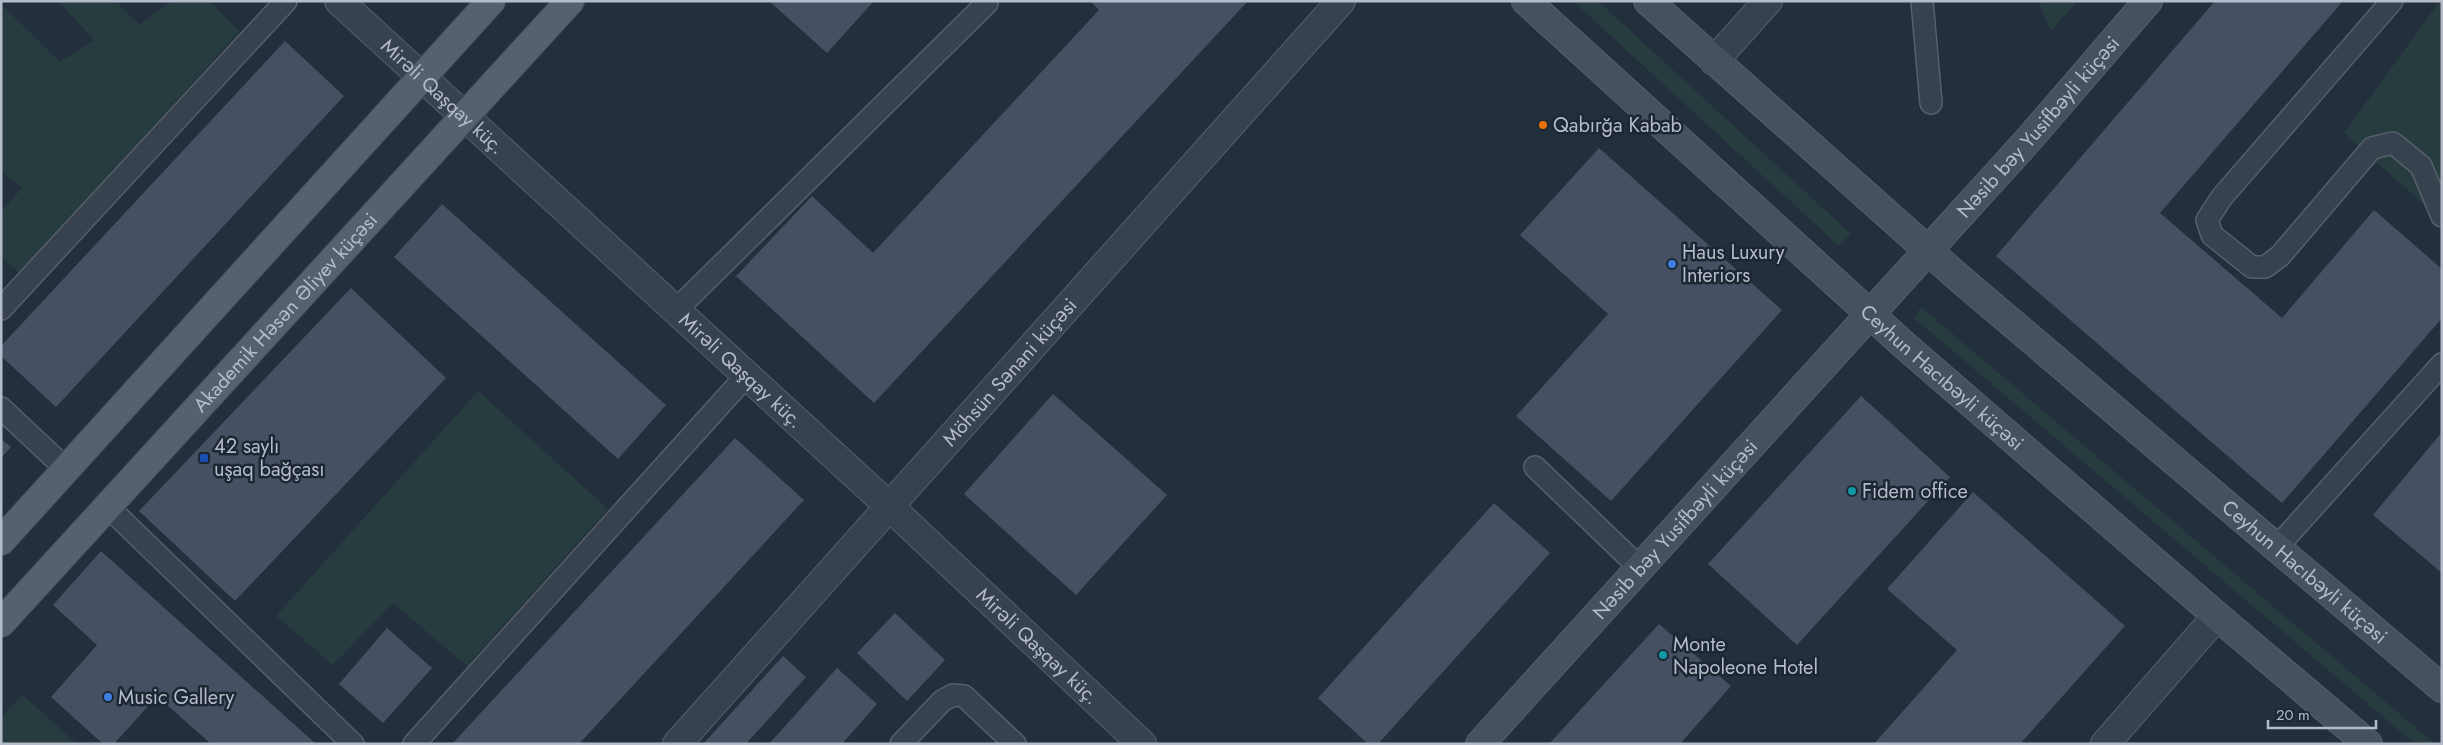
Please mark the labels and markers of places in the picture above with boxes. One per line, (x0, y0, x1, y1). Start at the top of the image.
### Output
place label: Qabırğa Kabab (1553, 111, 1682, 140)
marker: Qabırğa Kabab (1537, 119, 1549, 131)
place label: Haus Luxury Interiors (1682, 238, 1785, 290)
marker: Haus Luxury Interiors (1666, 258, 1678, 270)
place label: 42 saylı uşaq bağçası (214, 432, 324, 484)
marker: 42 saylı uşaq bağçası (198, 452, 210, 464)
place label: Fidem office (1862, 477, 1968, 506)
marker: Fidem office (1846, 485, 1858, 497)
place label: Monte Napoleone Hotel (1673, 630, 1818, 682)
marker: Monte Napoleone Hotel (1657, 649, 1669, 661)
place label: Music Gallery (118, 683, 235, 712)
marker: Music Gallery (102, 691, 114, 703)

